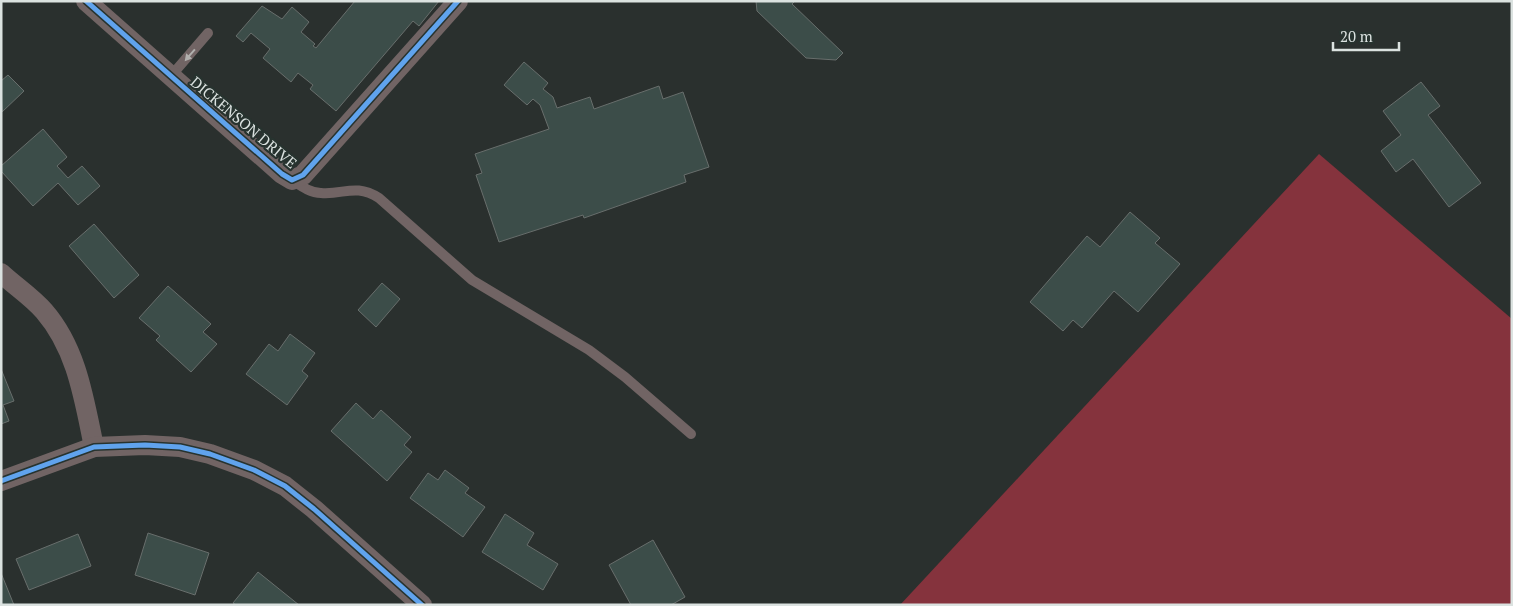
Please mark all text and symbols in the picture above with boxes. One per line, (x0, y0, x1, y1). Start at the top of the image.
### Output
scale bar (1333, 20, 1399, 52)
text: 20 m (1340, 26, 1373, 46)
one-way arrow (184, 48, 195, 61)
street label: DICKENSON DRIVE (187, 72, 301, 172)

